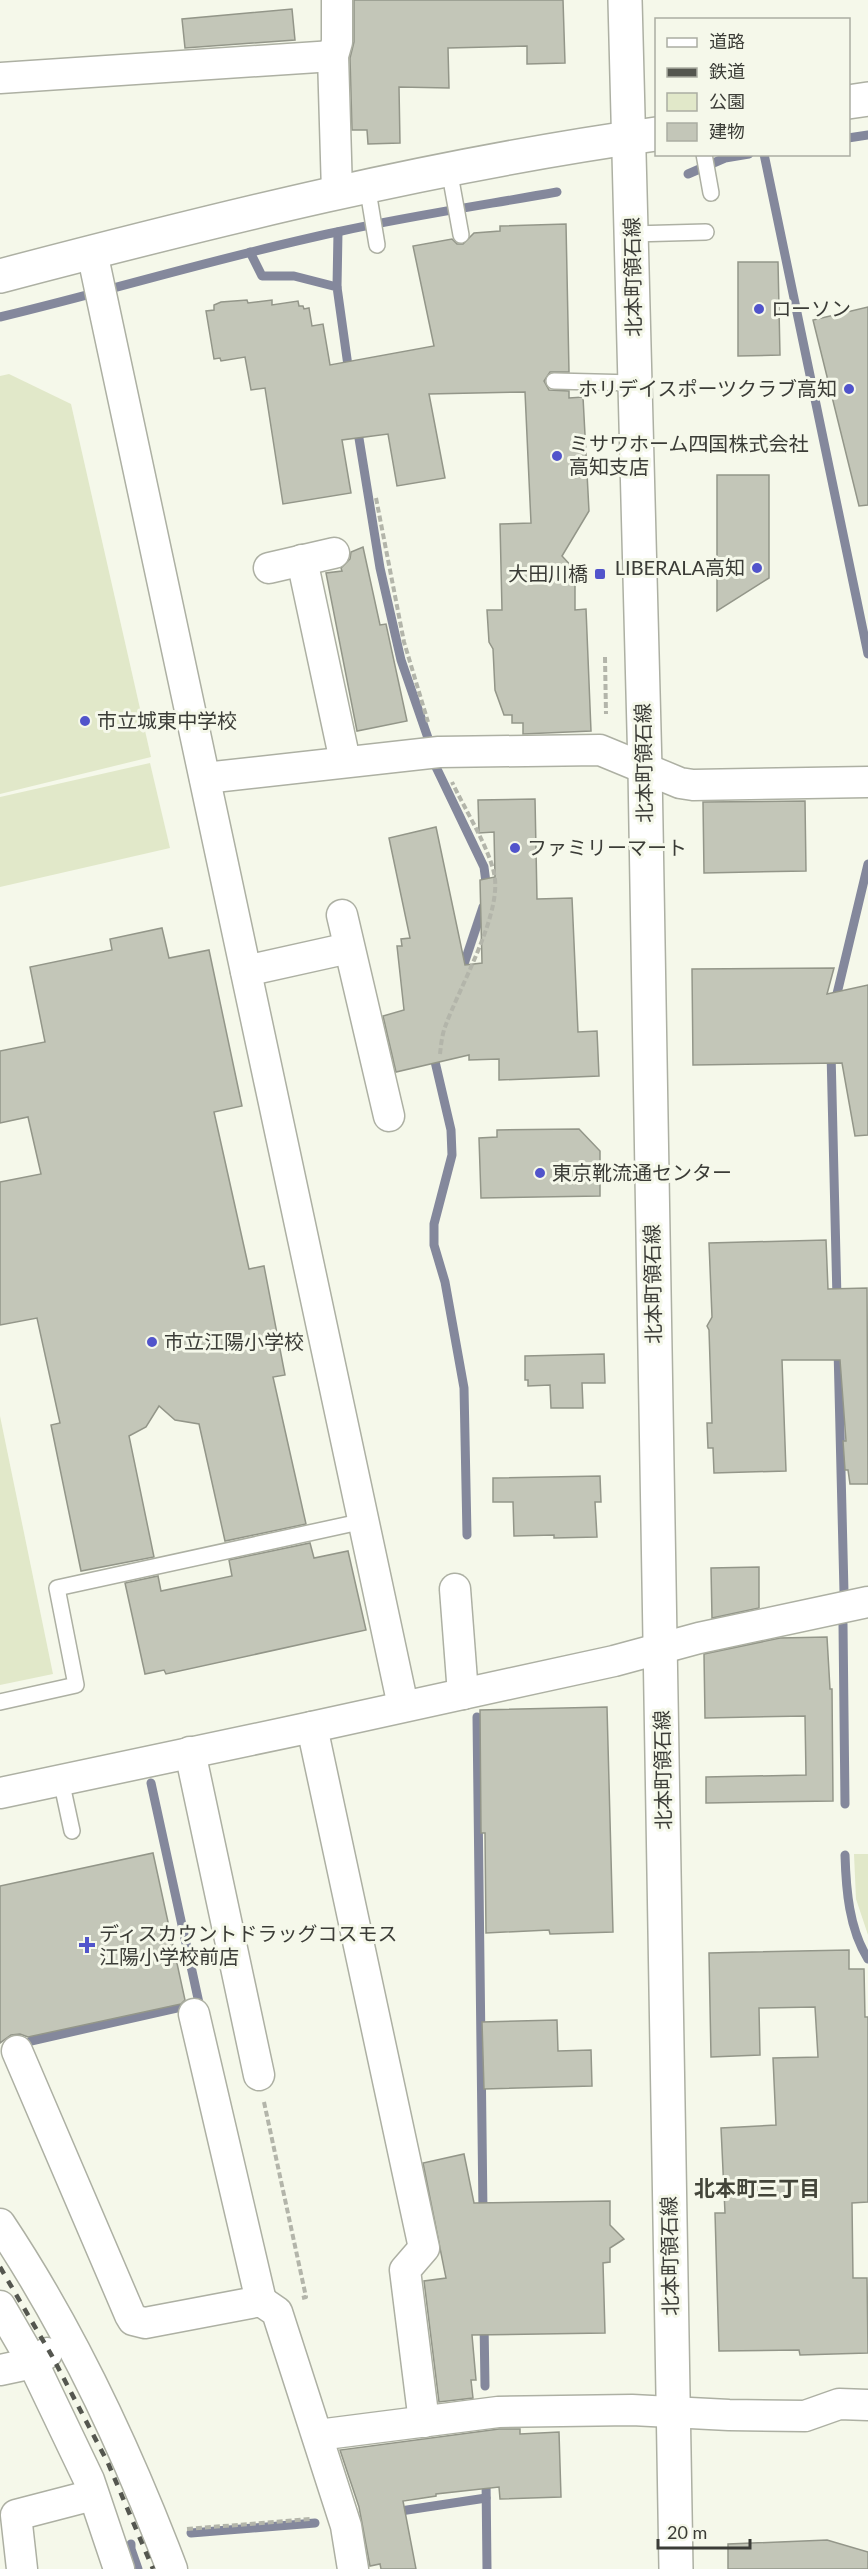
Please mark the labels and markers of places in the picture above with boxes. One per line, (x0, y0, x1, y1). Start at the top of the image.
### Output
place label: ローソン (771, 296, 851, 320)
marker: ローソン (752, 302, 766, 316)
place label: ホリデイスポーツクラブ高知 (578, 376, 837, 400)
marker: ホリデイスポーツクラブ高知 (842, 382, 856, 396)
place label: ミサワホーム四国株式会社 高知支店 (569, 431, 808, 478)
marker: ミサワホーム四国株式会社 高知支店 (550, 449, 564, 463)
place label: LIBERALA高知 (615, 555, 745, 579)
place label: 大田川橋 (508, 561, 588, 585)
marker: LIBERALA高知 (750, 561, 764, 575)
marker: 大田川橋 (593, 567, 607, 581)
place label: 市立城東中学校 (97, 708, 237, 732)
marker: 市立城東中学校 (78, 714, 92, 728)
place label: ファミリーマート (527, 835, 687, 859)
marker: ファミリーマート (508, 841, 522, 855)
place label: 東京靴流通センター (552, 1160, 732, 1184)
marker: 東京靴流通センター (533, 1166, 547, 1180)
place label: 市立江陽小学校 (164, 1329, 304, 1353)
marker: 市立江陽小学校 (145, 1335, 159, 1349)
place label: ディスカウントドラッグコスモス 江陽小学校前店 (99, 1921, 398, 1968)
marker: ディスカウントドラッグコスモス 江陽小学校前店 (80, 1938, 94, 1952)

